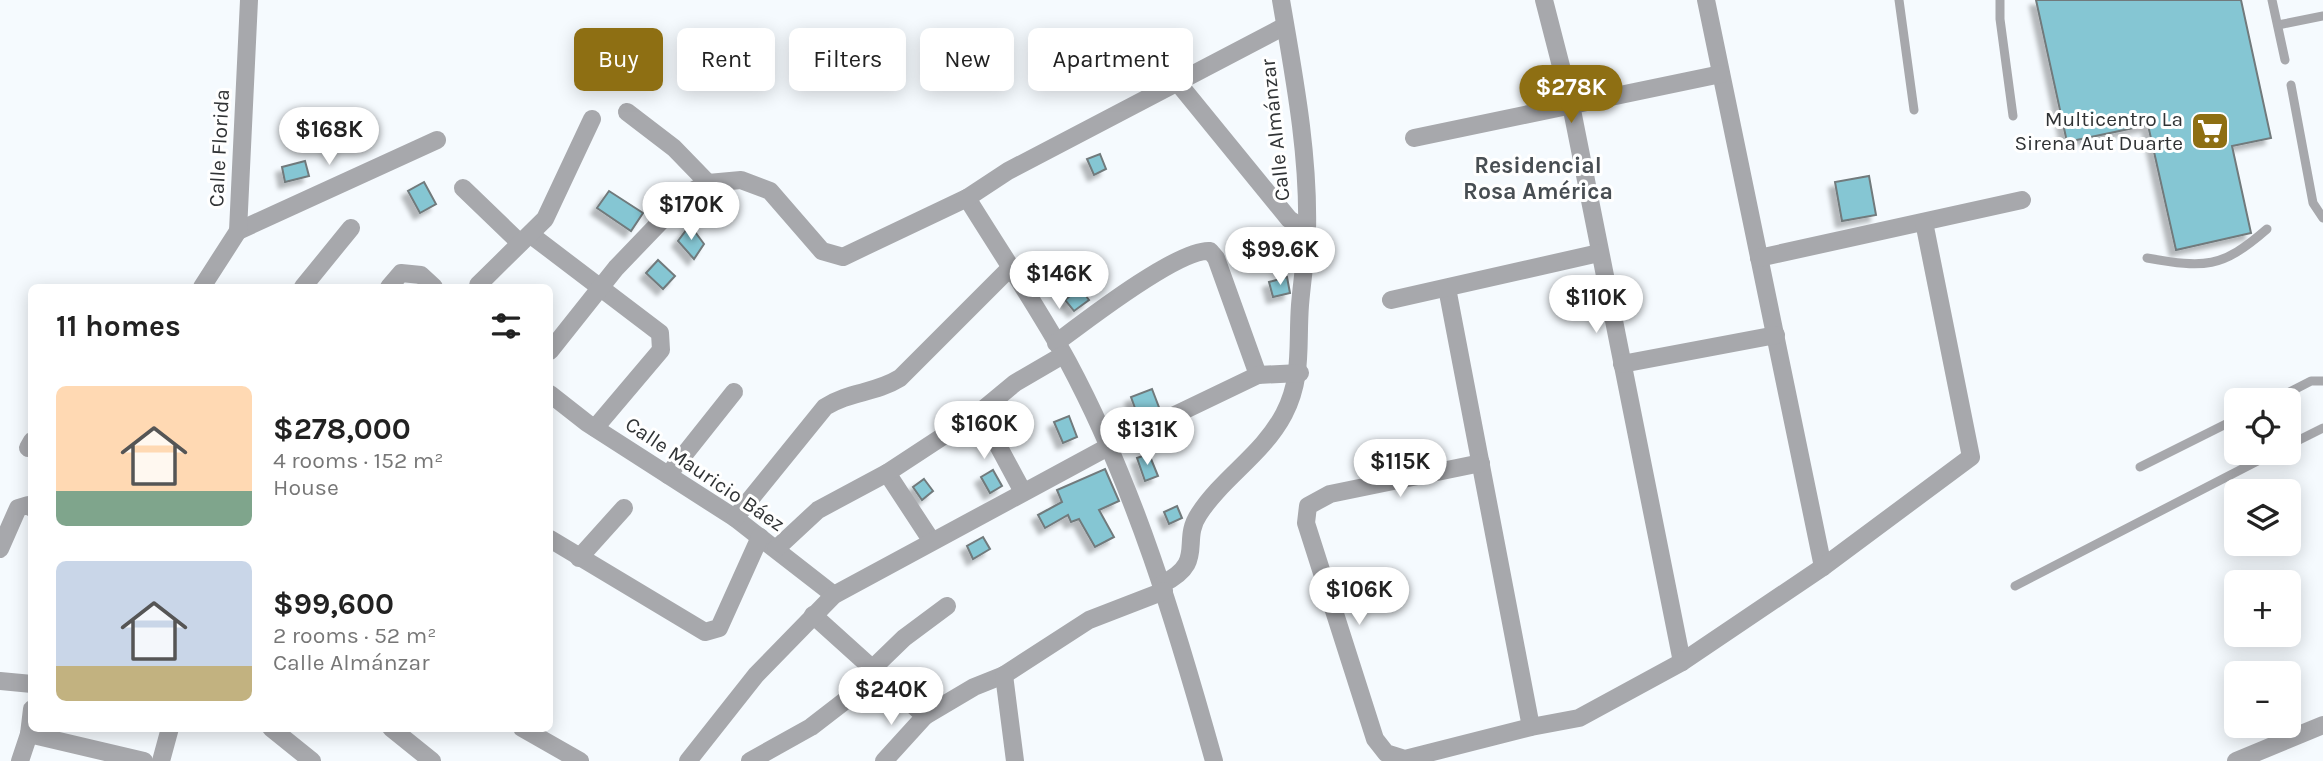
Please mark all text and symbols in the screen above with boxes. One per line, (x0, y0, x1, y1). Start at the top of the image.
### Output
chip: Buy (574, 28, 663, 91)
chip: Rent (677, 28, 775, 91)
chip: Filters (789, 28, 906, 91)
chip: New (920, 28, 1014, 91)
chip: Apartment (1028, 28, 1193, 91)
street label: Calle Almánzar (1256, 57, 1294, 202)
pin: $278K (1522, 66, 1620, 125)
text: $278K (1535, 74, 1607, 101)
street label: Calle Florida (204, 88, 234, 208)
place label: Multicentro La Sirena Aut Duarte (2014, 107, 2183, 155)
pin: $168K (280, 108, 378, 167)
supermarket icon: Multicentro La Sirena Aut Duarte (2189, 110, 2231, 152)
text: $168K (295, 116, 363, 143)
district label: Residencial Rosa América (1463, 152, 1613, 205)
pin: $170K (642, 182, 740, 242)
text: $170K (658, 191, 724, 218)
pin: $99.6K (1223, 228, 1337, 287)
text: $99.6K (1241, 236, 1319, 263)
pin: $146K (1010, 252, 1108, 311)
text: $146K (1026, 260, 1092, 287)
pin: $110K (1547, 276, 1645, 335)
text: $110K (1565, 284, 1627, 311)
icon: filters (487, 307, 525, 345)
text: 11 homes (56, 308, 181, 344)
map controls (2224, 388, 2301, 738)
button: locate (2224, 388, 2301, 465)
pin: $160K (935, 402, 1033, 461)
pin: $131K (1098, 407, 1196, 467)
text: $160K (950, 410, 1018, 437)
text: $278,000 (273, 411, 411, 447)
street label: Calle Mauricio Báez (621, 412, 789, 536)
icon: home (112, 414, 196, 498)
text: $131K (1116, 416, 1178, 443)
pin: $115K (1351, 440, 1449, 499)
text: 4 rooms · 152 m² (273, 447, 444, 474)
text: $115K (1370, 448, 1430, 475)
text: House (273, 474, 339, 501)
button: layers (2224, 479, 2301, 556)
pin: $106K (1310, 568, 1408, 627)
button: + (2224, 570, 2301, 647)
text: $106K (1325, 576, 1393, 603)
text: $99,600 (273, 586, 394, 622)
icon: home (112, 589, 196, 673)
text: 2 rooms · 52 m² (273, 622, 436, 649)
text: Calle Almánzar (273, 649, 430, 676)
button: − (2224, 661, 2301, 738)
pin: $240K (842, 668, 940, 727)
text: $240K (854, 676, 928, 703)

